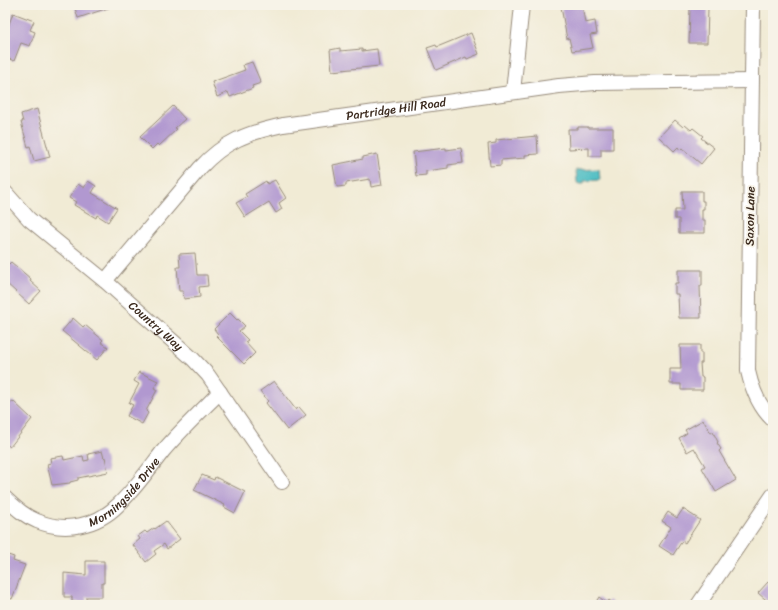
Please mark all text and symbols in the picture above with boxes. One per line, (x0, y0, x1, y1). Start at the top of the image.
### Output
street label: Partridge Hill Road (345, 91, 448, 127)
street label: Saxon Lane (738, 186, 762, 246)
street label: Country Way (123, 295, 189, 357)
street label: Morningside Drive (85, 452, 166, 533)

